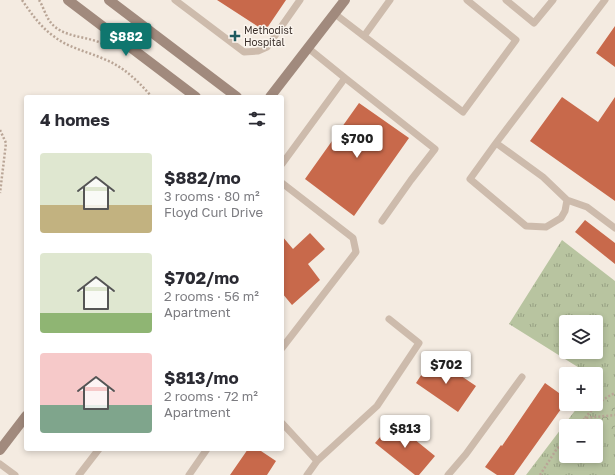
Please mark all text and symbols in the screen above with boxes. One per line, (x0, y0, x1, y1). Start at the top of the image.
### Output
pin: $882 (102, 23, 150, 57)
place label: Methodist Hospital (244, 24, 293, 48)
text: $882 (109, 28, 143, 44)
marker: Methodist Hospital (229, 30, 241, 42)
icon: filters (246, 108, 268, 130)
text: 4 homes (40, 109, 110, 130)
pin: $700 (333, 125, 381, 159)
text: $700 (341, 130, 373, 146)
text: $882/mo (164, 167, 241, 188)
icon: home (72, 169, 120, 217)
text: 3 rooms · 80 m² (164, 188, 260, 204)
text: Floyd Curl Drive (164, 204, 263, 220)
text: $702/mo (164, 267, 239, 288)
icon: home (72, 269, 120, 317)
text: 2 rooms · 56 m² (164, 288, 259, 304)
text: Apartment (164, 304, 231, 320)
map controls (559, 315, 603, 463)
button: layers (559, 315, 603, 359)
pin: $702 (422, 351, 470, 385)
text: $702 (430, 356, 462, 372)
text: $813/mo (164, 367, 239, 388)
button: + (559, 367, 603, 411)
icon: home (72, 369, 120, 417)
text: 2 rooms · 72 m² (164, 388, 258, 404)
text: Apartment (164, 404, 231, 420)
pin: $813 (381, 415, 429, 449)
button: − (559, 419, 603, 463)
text: $813 (389, 420, 421, 436)

